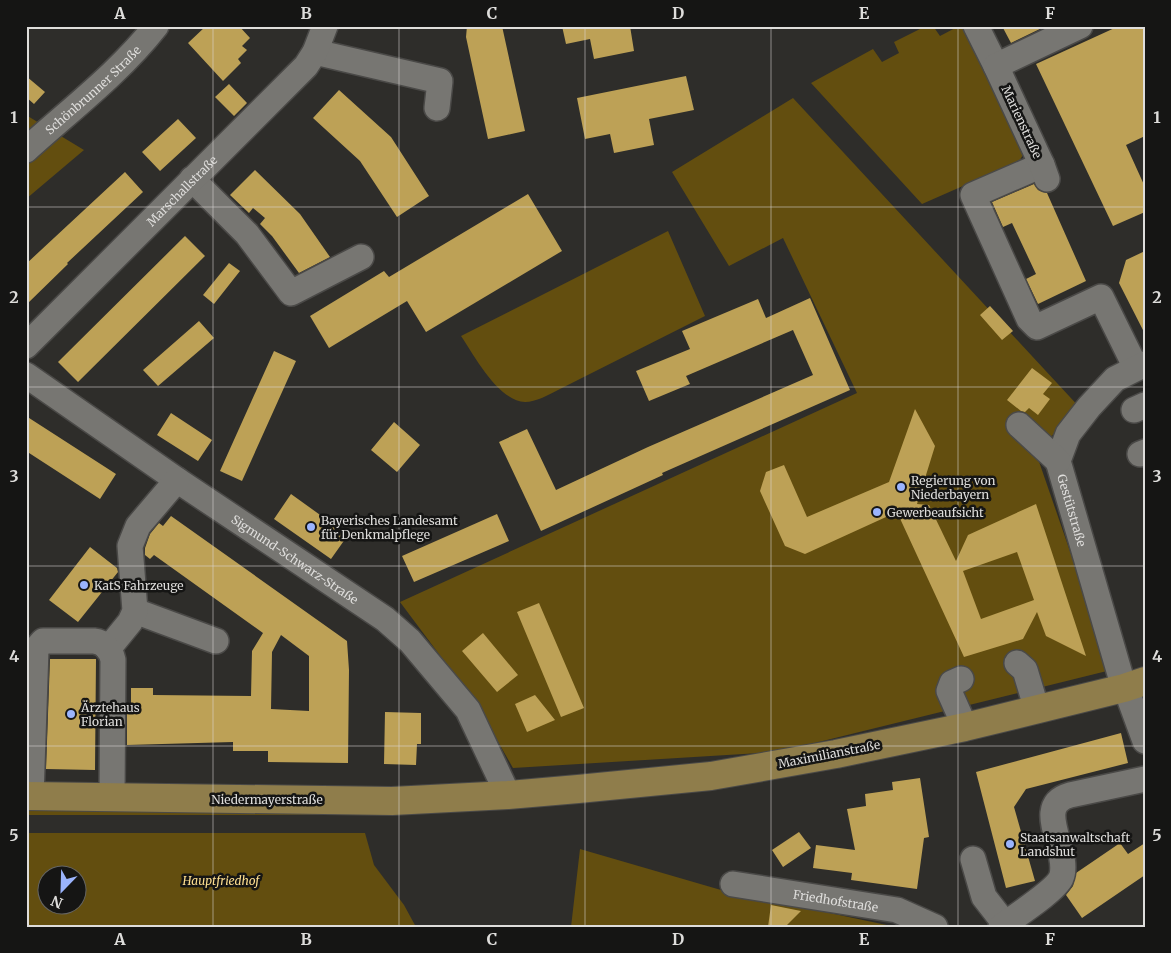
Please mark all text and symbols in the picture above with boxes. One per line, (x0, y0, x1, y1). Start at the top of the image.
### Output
text: A (113, 3, 126, 23)
text: B (300, 3, 312, 23)
text: C (487, 3, 497, 23)
text: D (672, 3, 684, 23)
text: E (859, 3, 870, 23)
text: F (1045, 3, 1055, 23)
street label: Schönbrunner Straße (42, 42, 144, 137)
street label: Marienstraße (999, 83, 1045, 161)
text: 1 (10, 107, 18, 127)
text: 1 (1153, 107, 1161, 127)
street label: Marschallstraße (143, 152, 220, 229)
text: 2 (9, 287, 19, 307)
text: 2 (1152, 287, 1162, 307)
text: 3 (9, 466, 19, 486)
text: 3 (1152, 466, 1162, 486)
street label: Gestütstraße (1055, 472, 1090, 548)
place label: Regierung von Niederbayern (911, 473, 996, 502)
marker: Regierung von Niederbayern (895, 481, 907, 493)
place label: Gewerbeaufsicht (887, 505, 984, 520)
marker: Gewerbeaufsicht (871, 506, 883, 518)
street label: Sigmund-Schwarz-Straße (229, 511, 361, 607)
place label: Bayerisches Landesamt für Denkmalpflege (321, 513, 458, 542)
marker: Bayerisches Landesamt für Denkmalpflege (305, 521, 317, 533)
place label: KatS Fahrzeuge (94, 578, 184, 593)
marker: KatS Fahrzeuge (78, 579, 90, 591)
text: 4 (9, 646, 19, 666)
text: 4 (1152, 646, 1162, 666)
place label: Ärztehaus Florian (80, 700, 140, 729)
marker: Ärztehaus Florian (65, 708, 77, 720)
street label: Maximilianstraße (777, 737, 881, 771)
street label: Niedermayerstraße (211, 792, 323, 807)
text: 5 (9, 825, 19, 845)
text: 5 (1152, 825, 1162, 845)
place label: Staatsanwaltschaft Landshut (1020, 830, 1130, 859)
marker: Staatsanwaltschaft Landshut (1004, 838, 1016, 850)
north arrow (38, 866, 88, 916)
park label: Hauptfriedhof (182, 873, 261, 888)
street label: Friedhofstraße (792, 886, 879, 914)
text: N (48, 892, 66, 912)
text: A (113, 929, 126, 949)
text: B (300, 929, 312, 949)
text: C (487, 929, 497, 949)
text: D (672, 929, 684, 949)
text: E (859, 929, 870, 949)
text: F (1045, 929, 1055, 949)

